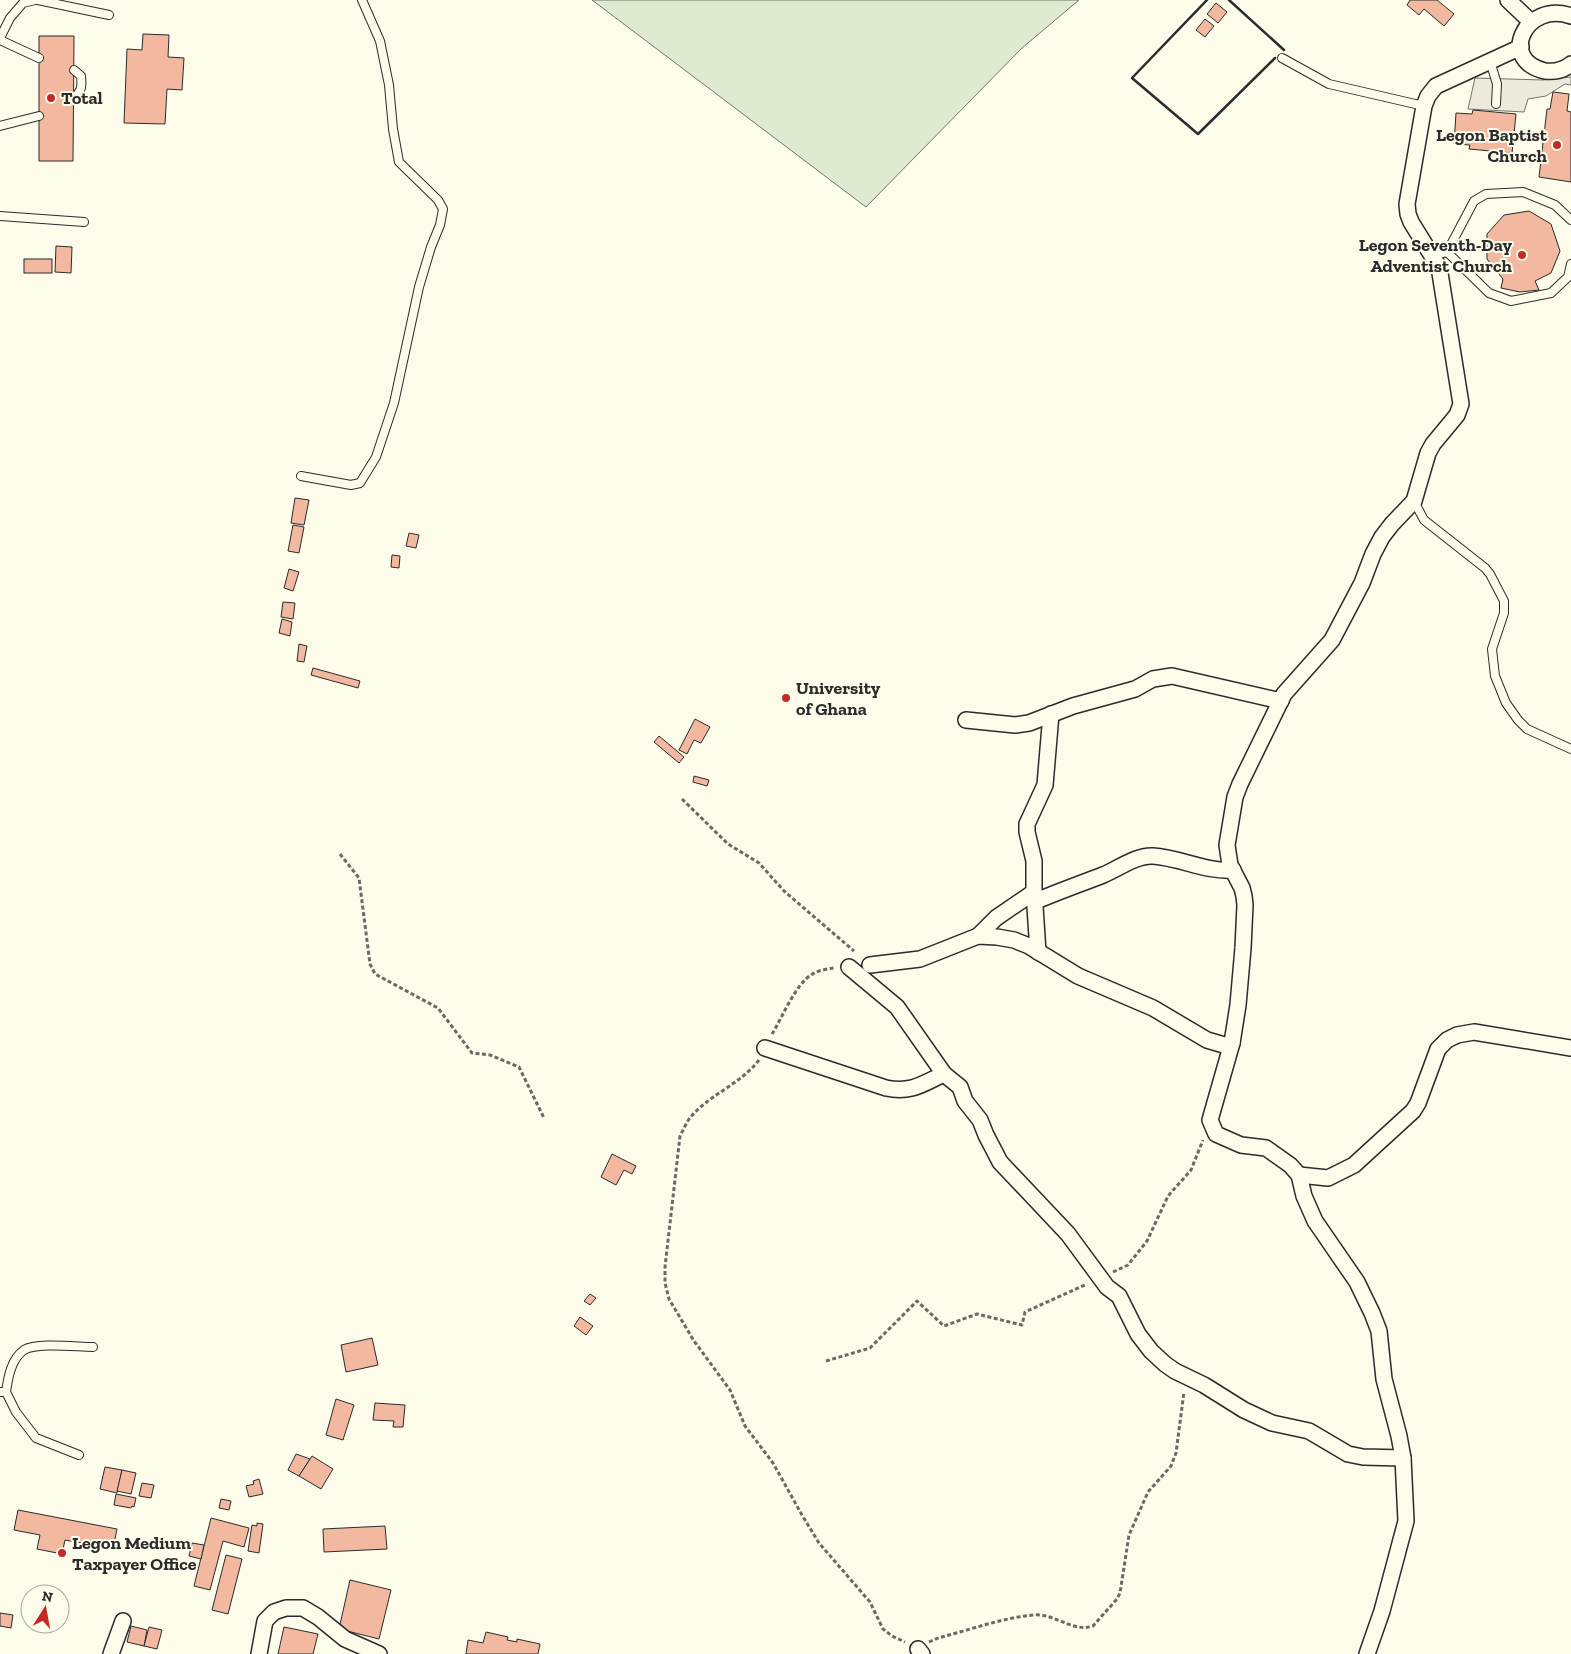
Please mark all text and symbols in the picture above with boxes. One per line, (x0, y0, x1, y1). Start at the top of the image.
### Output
place label: Total (61, 87, 103, 109)
marker: Total (45, 92, 57, 104)
place label: Legon Baptist Church (1436, 124, 1548, 167)
marker: Legon Baptist Church (1551, 139, 1563, 151)
place label: Legon Seventh-Day Adventist Church (1359, 234, 1513, 277)
marker: Legon Seventh-Day Adventist Church (1516, 249, 1528, 261)
place label: University of Ghana (796, 677, 881, 720)
marker: University of Ghana (780, 692, 792, 704)
place label: Legon Medium Taxpayer Office (72, 1532, 197, 1575)
marker: Legon Medium Taxpayer Office (56, 1547, 68, 1559)
north arrow (20, 1584, 70, 1634)
text: N (41, 1587, 55, 1606)

